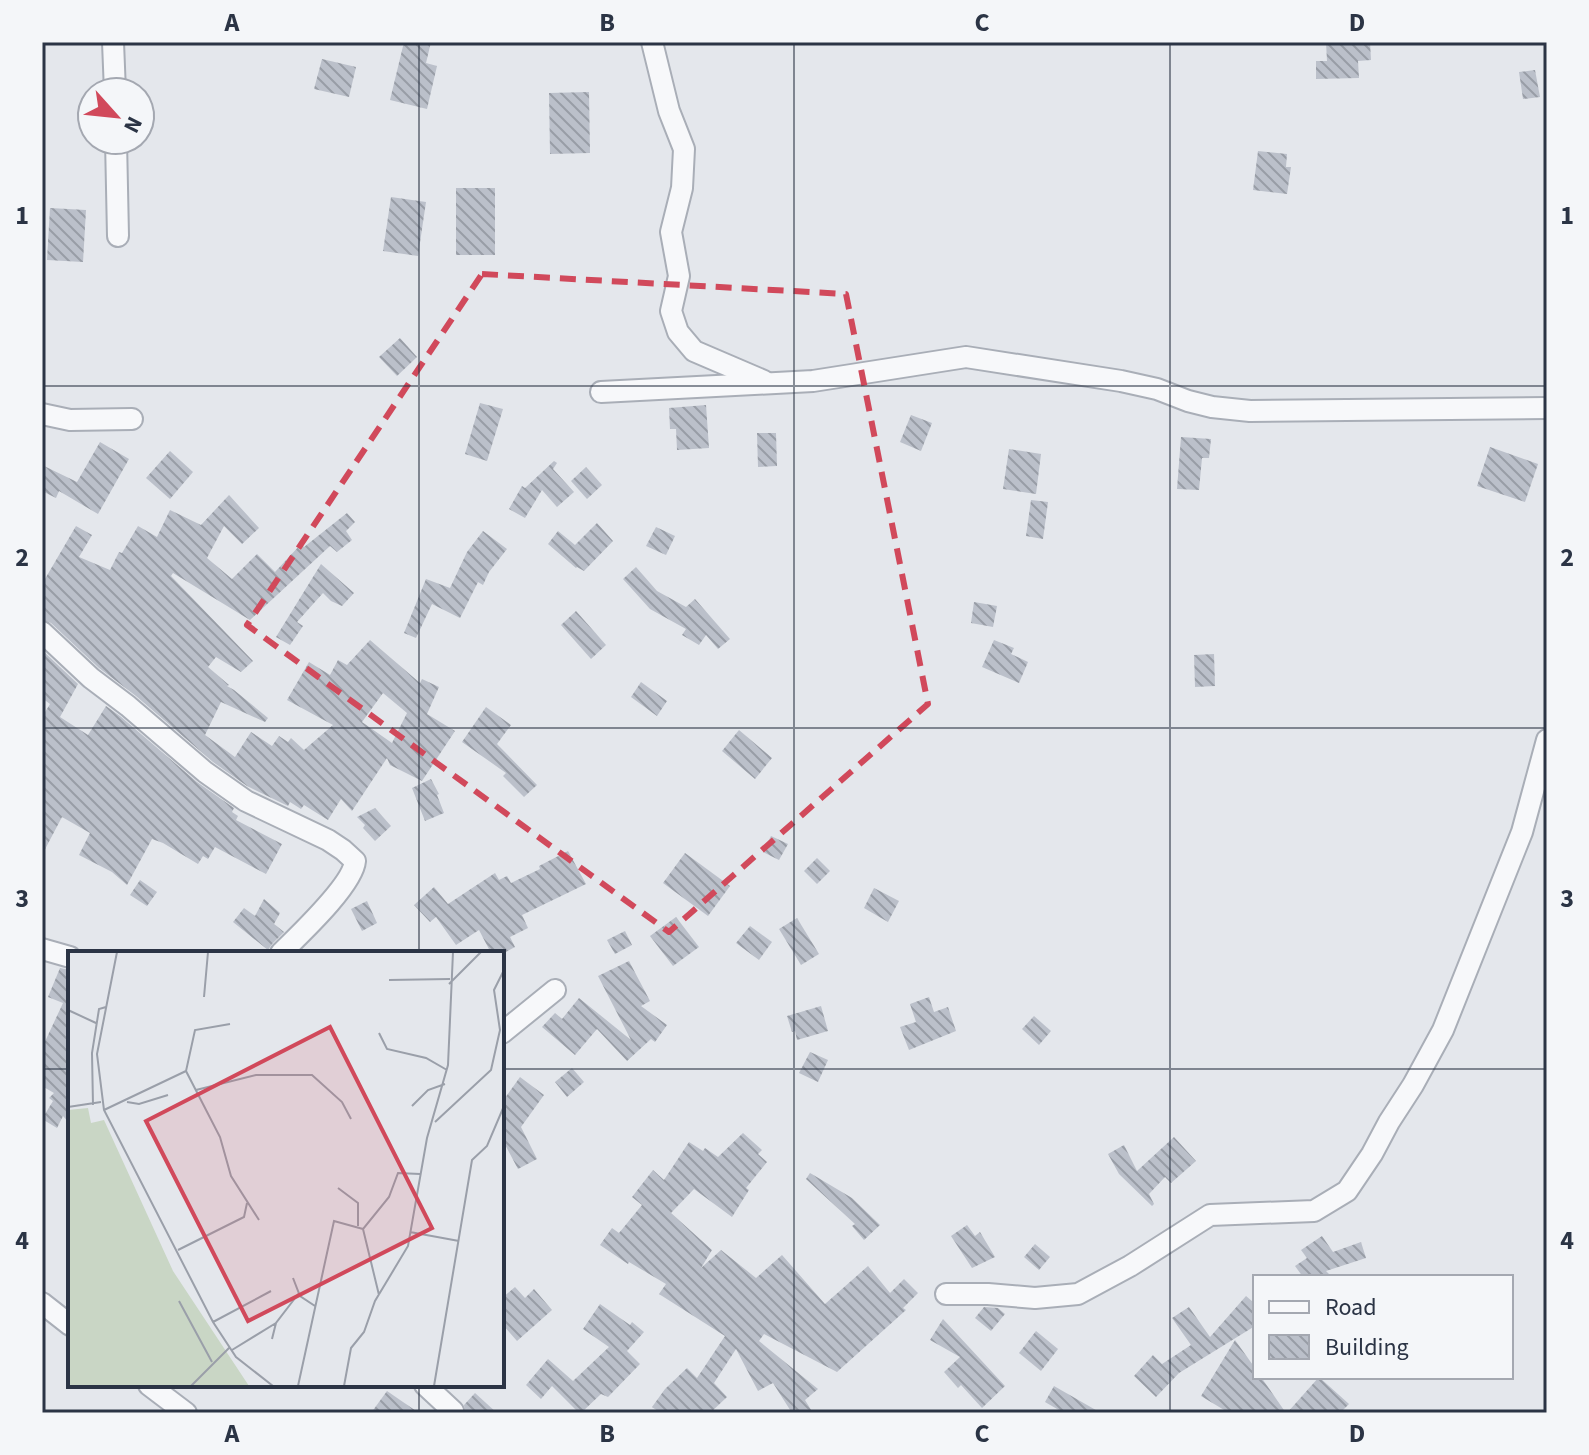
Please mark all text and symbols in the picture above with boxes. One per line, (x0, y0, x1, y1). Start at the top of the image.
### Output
text: A (224, 4, 241, 41)
text: B (599, 4, 615, 41)
text: C (974, 4, 990, 41)
text: D (1349, 4, 1365, 41)
north arrow (76, 76, 156, 156)
text: N (115, 111, 151, 138)
text: 1 (15, 197, 29, 234)
text: 1 (1560, 197, 1574, 234)
text: 2 (15, 539, 29, 576)
text: 2 (1560, 539, 1574, 576)
text: 3 (15, 880, 29, 917)
text: 3 (1560, 880, 1574, 917)
inset map (68, 951, 504, 1387)
text: 4 (15, 1222, 29, 1259)
text: 4 (1560, 1222, 1574, 1259)
legend (1253, 1275, 1513, 1379)
text: Road (1325, 1290, 1377, 1325)
text: Building (1325, 1330, 1409, 1365)
text: A (224, 1415, 241, 1452)
text: B (599, 1415, 615, 1452)
text: C (974, 1415, 990, 1452)
text: D (1349, 1415, 1365, 1452)

